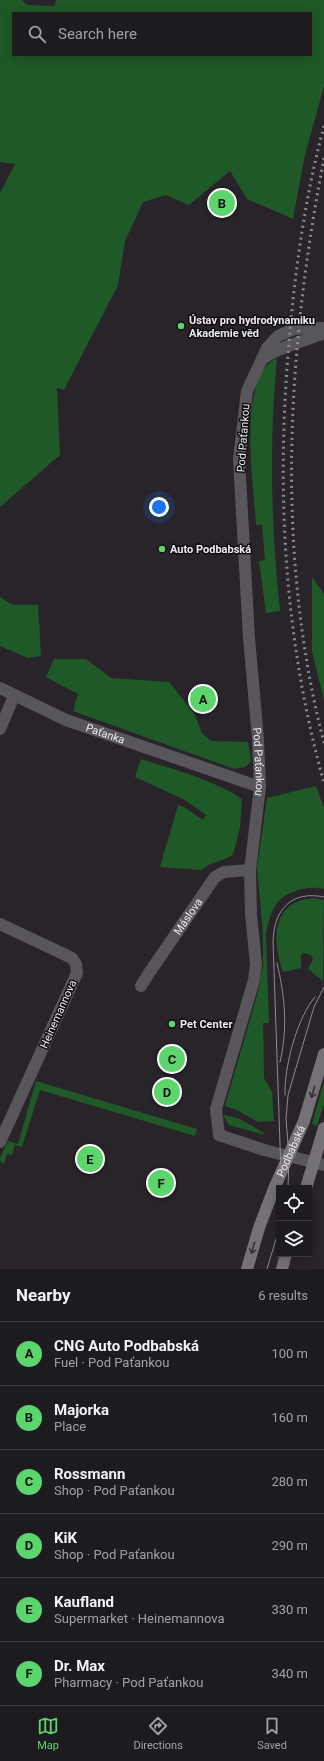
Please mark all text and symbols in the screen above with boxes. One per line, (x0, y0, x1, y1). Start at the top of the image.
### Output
search box (12, 12, 312, 56)
icon: search (26, 23, 48, 45)
text: Search here (58, 25, 137, 43)
pin: B (209, 188, 235, 218)
place label: Ústav pro hydrodynamiku Akademie věd (189, 314, 315, 340)
marker: Ústav pro hydrodynamiku Akademie věd (176, 321, 186, 331)
street label: Pod Paťankou (235, 403, 252, 473)
your location (149, 497, 169, 517)
place label: Auto Podbabská (170, 543, 251, 556)
marker: Auto Podbabská (157, 544, 167, 554)
pin: A (190, 684, 216, 714)
street label: Paťanka (84, 721, 126, 747)
street label: Pod Paťankou (250, 727, 266, 797)
street label: Máslova (171, 896, 205, 937)
street label: Heinemannova (38, 978, 79, 1050)
place label: Pet Center (180, 1018, 232, 1031)
marker: Pet Center (167, 1019, 177, 1029)
pin: C (159, 1044, 185, 1074)
pin: D (154, 1077, 180, 1107)
one-way arrow (309, 1085, 316, 1098)
street label: Podbabská (274, 1123, 308, 1179)
pin: E (77, 1144, 103, 1174)
pin: F (148, 1168, 174, 1198)
map controls (276, 1185, 312, 1257)
button: locate (276, 1185, 312, 1221)
button: layers (276, 1221, 312, 1257)
one-way arrow (249, 1242, 256, 1255)
text: Nearby (16, 1285, 71, 1305)
text: 6 results (258, 1288, 308, 1303)
text: CNG Auto Podbabská (54, 1337, 199, 1355)
text: A (25, 1346, 33, 1361)
text: 100 m (271, 1346, 308, 1361)
text: Fuel · Pod Paťankou (54, 1355, 169, 1370)
text: Majorka (54, 1401, 109, 1419)
text: B (25, 1410, 33, 1425)
text: 160 m (271, 1410, 308, 1425)
text: Place (54, 1419, 86, 1434)
text: Rossmann (54, 1465, 125, 1483)
text: C (25, 1474, 33, 1489)
text: 280 m (271, 1474, 308, 1489)
text: Shop · Pod Paťankou (54, 1483, 175, 1498)
text: KiK (54, 1529, 77, 1547)
text: D (25, 1538, 33, 1553)
text: 290 m (271, 1538, 308, 1553)
text: Shop · Pod Paťankou (54, 1547, 175, 1562)
text: Kaufland (54, 1593, 114, 1611)
text: E (25, 1602, 33, 1617)
text: 330 m (271, 1602, 308, 1617)
text: Supermarket · Heinemannova (54, 1611, 225, 1626)
text: Dr. Max (54, 1657, 105, 1675)
text: F (25, 1666, 33, 1681)
text: 340 m (271, 1666, 308, 1681)
text: Pharmacy · Pod Paťankou (54, 1675, 203, 1690)
tab: Map (37, 1715, 59, 1752)
tab: Directions (133, 1715, 183, 1752)
tab: Saved (257, 1715, 287, 1752)

